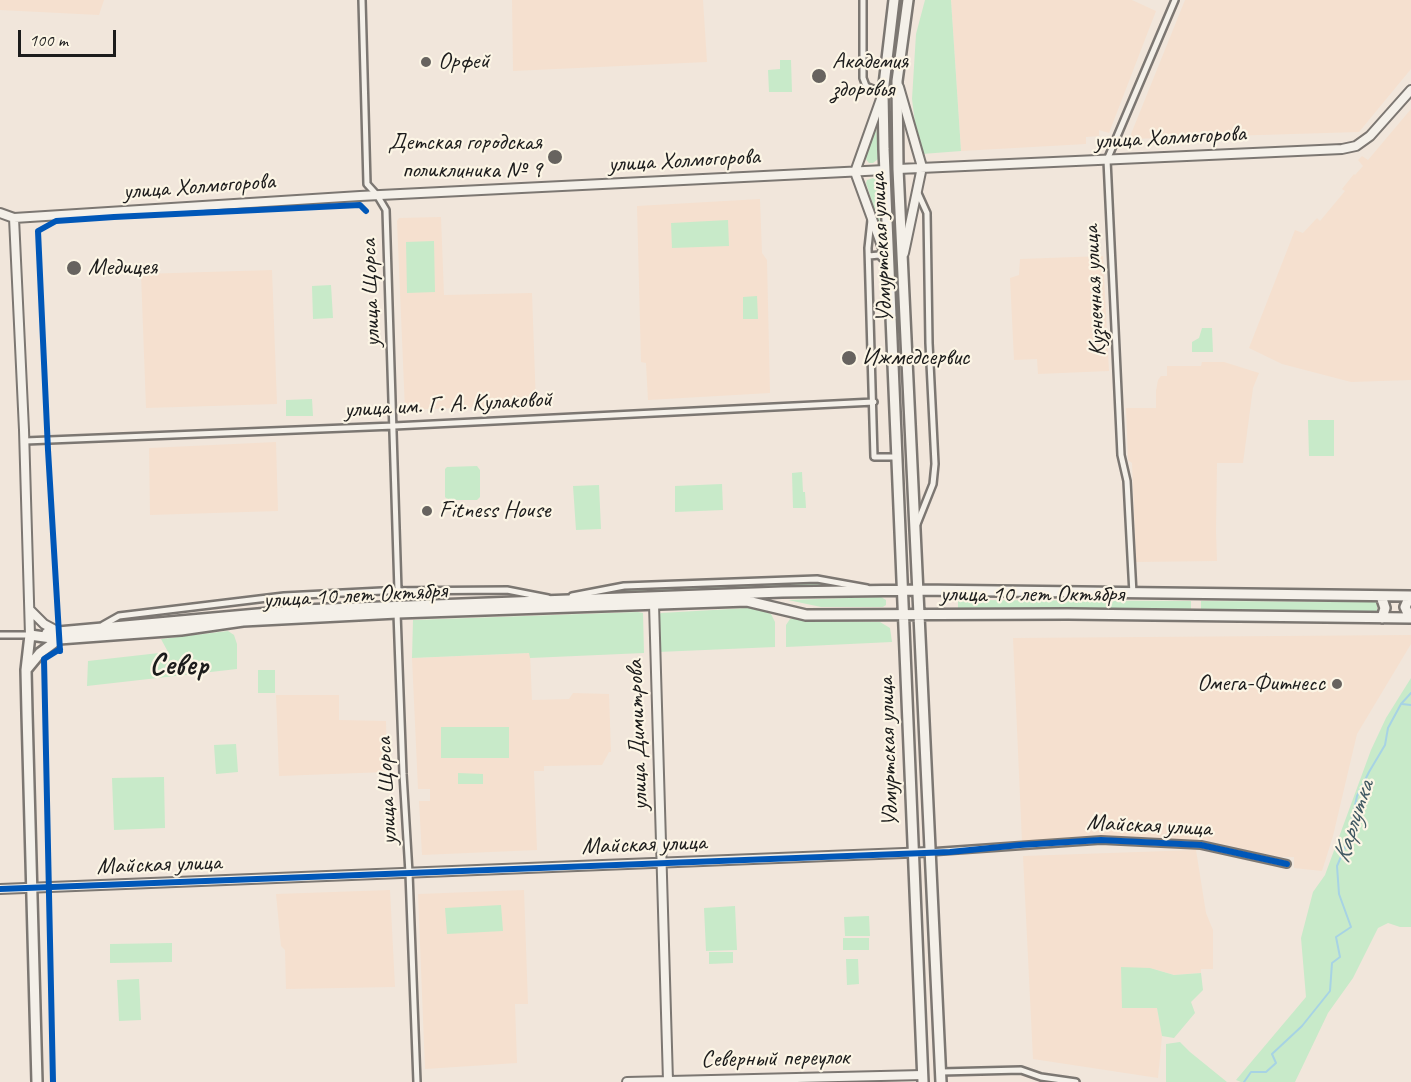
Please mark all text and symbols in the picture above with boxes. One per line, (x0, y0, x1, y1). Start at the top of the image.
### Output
scale bar (21, 18, 118, 56)
text: 100 m (29, 29, 68, 51)
place label: Орфей (438, 48, 489, 76)
place label: Академия здоровья (832, 48, 908, 104)
marker: Орфей (419, 55, 433, 69)
marker: Академия здоровья (810, 67, 828, 85)
street label: улица Холмогорова (1093, 120, 1247, 156)
place label: Детская городская поликлиника № 9 (388, 129, 542, 185)
street label: улица Холмогорова (607, 143, 761, 179)
marker: Детская городская поликлиника № 9 (546, 148, 564, 166)
street label: улица Холмогорова (122, 167, 276, 207)
street label: Удмуртская улица (864, 172, 900, 324)
street label: Кузнечная улица (1077, 225, 1113, 357)
street label: улица Щорса (355, 239, 387, 347)
place label: Медицея (88, 254, 157, 282)
marker: Медицея (65, 259, 83, 277)
place label: Ижмедсервис (862, 344, 969, 372)
marker: Ижмедсервис (840, 349, 858, 367)
street label: улица им. Г. А. Кулаковой (343, 385, 553, 425)
place label: Fitness House (439, 497, 550, 525)
marker: Fitness House (420, 504, 434, 518)
street label: улица 10 лет Октября (262, 577, 448, 615)
street label: улица 10 лет Октября (940, 581, 1124, 609)
district label: Север (150, 648, 208, 684)
street label: улица Димитрова (621, 659, 655, 811)
place label: Омега-Фитнесс (1197, 670, 1325, 698)
street label: Удмуртская улица (872, 677, 906, 827)
marker: Омега-Фитнесс (1330, 677, 1344, 691)
street label: улица Щорса (370, 736, 404, 846)
water label: Карлутка (1326, 777, 1382, 867)
street label: Майская улица (1086, 808, 1212, 844)
street label: Майская улица (581, 828, 707, 862)
street label: Майская улица (96, 848, 222, 882)
street label: Северный переулок (701, 1043, 849, 1075)

